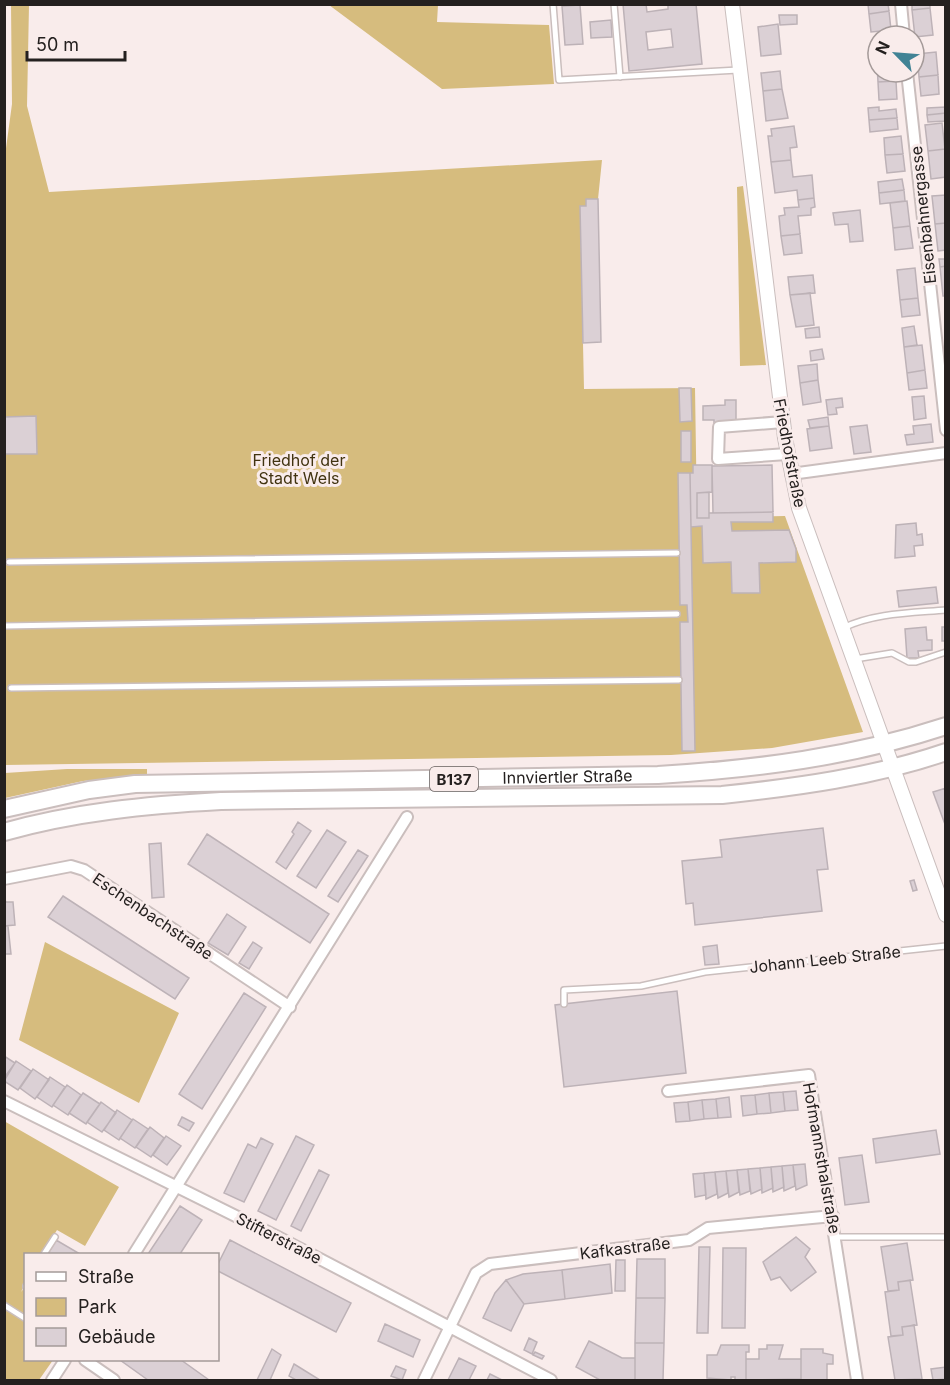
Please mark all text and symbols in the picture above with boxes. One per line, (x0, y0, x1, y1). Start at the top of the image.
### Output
scale bar (27, 24, 124, 62)
north arrow (866, 24, 926, 84)
text: 50 m (36, 34, 79, 55)
text: N (871, 38, 894, 57)
street label: Eisenbahnergasse (906, 145, 940, 285)
street label: Friedhofstraße (770, 397, 810, 509)
park label: Friedhof der Stadt Wels (253, 450, 345, 488)
street label: Innviertler Straße (502, 765, 633, 788)
road number: B137 (430, 767, 478, 791)
street label: Eschenbachstraße (89, 868, 217, 964)
street label: Johann Leeb Straße (748, 941, 902, 977)
street label: Hofmannsthalstraße (799, 1081, 845, 1235)
street label: Stifterstraße (233, 1208, 325, 1268)
street label: Kafkastraße (578, 1233, 672, 1263)
legend (24, 1253, 219, 1361)
text: Straße (78, 1266, 134, 1287)
text: Park (78, 1296, 117, 1317)
text: Gebäude (78, 1326, 155, 1347)

